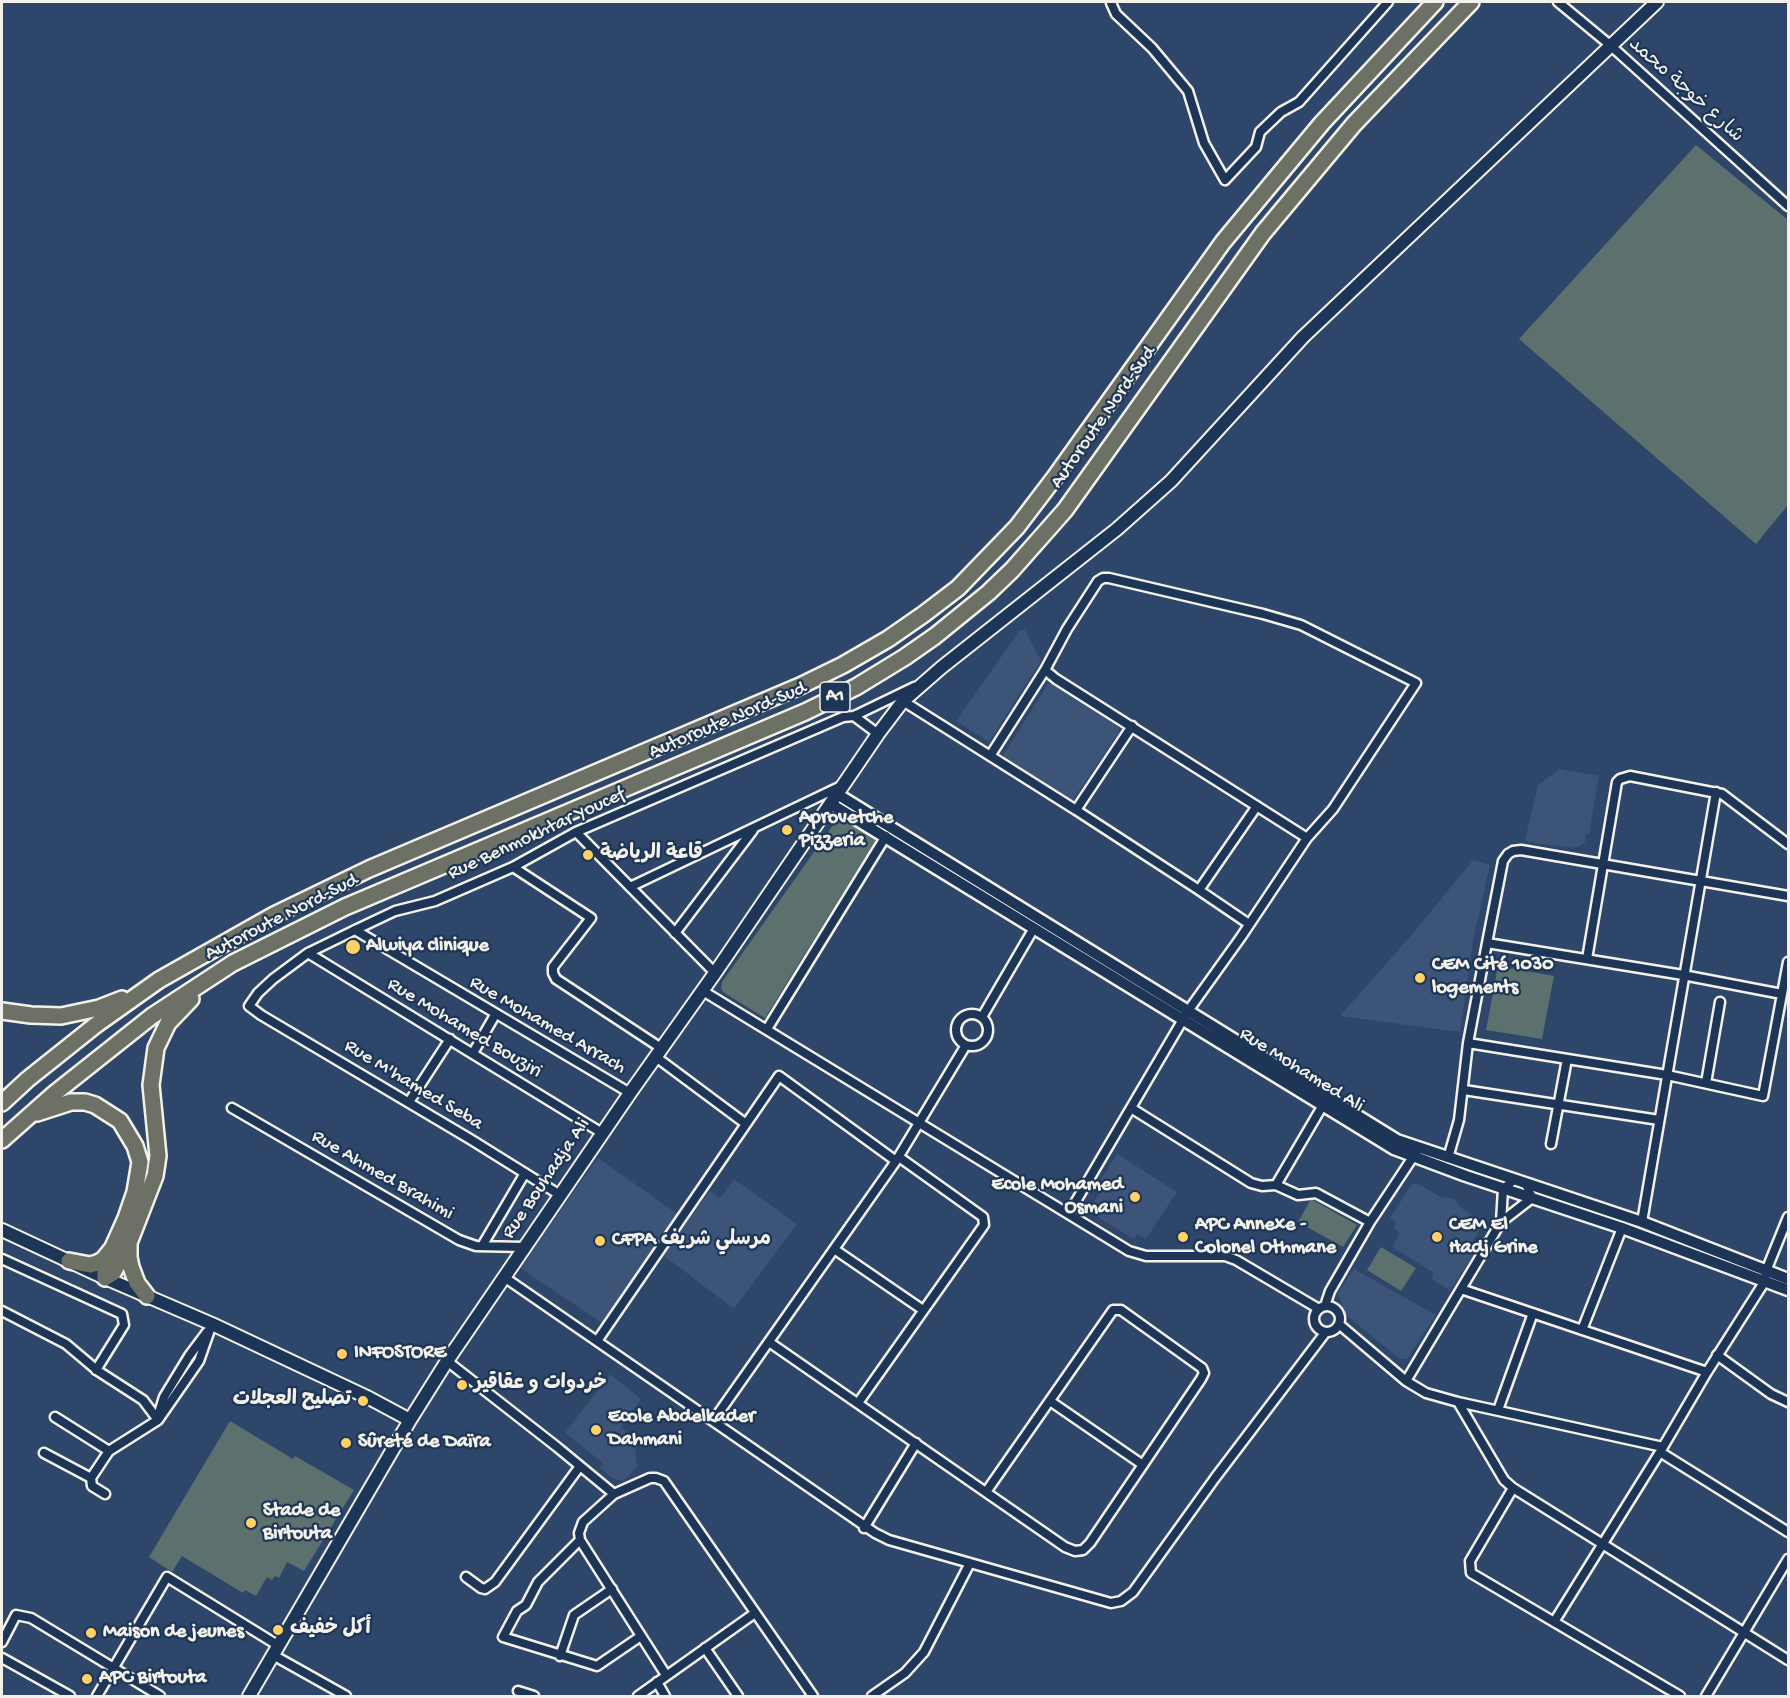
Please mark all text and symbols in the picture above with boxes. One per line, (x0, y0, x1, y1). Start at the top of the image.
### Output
street label: شارع خوجة محمد (1622, 33, 1748, 149)
street label: Autoroute Nord-Sud (1046, 342, 1162, 494)
street label: Autoroute Nord-Sud (646, 677, 810, 765)
road number: A1 (820, 682, 850, 712)
street label: Rue Benmokhtar Youcef (445, 783, 629, 887)
place label: Aprovetche Pizzeria (799, 807, 893, 854)
marker: Aprovetche Pizzeria (780, 823, 794, 837)
place label: قاعة الرياضة (600, 843, 703, 867)
marker: قاعة الرياضة (581, 848, 595, 862)
street label: Autoroute Nord-Sud (201, 869, 363, 967)
place label: Alwiya clinique (366, 935, 489, 959)
marker: Alwiya clinique (344, 938, 362, 956)
place label: CEM Cité 1030 logements (1432, 954, 1553, 1001)
street label: Rue Mohamed Arrach (465, 971, 629, 1081)
marker: CEM Cité 1030 logements (1413, 971, 1427, 985)
street label: Rue Mohamed Bouziri (382, 973, 546, 1085)
street label: Rue Mohamed Ali (1234, 1023, 1368, 1119)
street label: Rue M'hamed Seba (339, 1035, 487, 1137)
street label: Rue Bouhadja Ali (498, 1114, 596, 1244)
street label: Rue Ahmed Brahimi (307, 1125, 457, 1227)
place label: Ecole Mohamed Osmani (992, 1174, 1123, 1221)
marker: Ecole Mohamed Osmani (1128, 1190, 1142, 1204)
place label: APC Annexe - Colonel Othmane (1195, 1214, 1336, 1261)
place label: CEM El Hadj Grine (1449, 1214, 1538, 1261)
place label: CFPA مرسلي شريف (612, 1229, 771, 1253)
marker: APC Annexe - Colonel Othmane (1176, 1230, 1190, 1244)
marker: CEM El Hadj Grine (1430, 1230, 1444, 1244)
marker: CFPA مرسلي شريف (593, 1234, 607, 1248)
place label: INFOSTORE (354, 1342, 446, 1366)
marker: INFOSTORE (335, 1347, 349, 1361)
place label: خردوات و عقاقير (474, 1373, 607, 1397)
marker: خردوات و عقاقير (455, 1378, 469, 1392)
place label: تصليح العجلات (233, 1389, 351, 1413)
marker: تصليح العجلات (356, 1394, 370, 1408)
place label: Ecole Abdelkader Dahmani (608, 1406, 755, 1453)
marker: Ecole Abdelkader Dahmani (589, 1423, 603, 1437)
place label: Sûreté de Daïra (358, 1431, 491, 1455)
marker: Sûreté de Daïra (339, 1436, 353, 1450)
place label: Stade de Birtouta (263, 1500, 340, 1547)
marker: Stade de Birtouta (244, 1516, 258, 1530)
place label: أكل خفيف (290, 1618, 371, 1642)
place label: Maison de jeunes (103, 1621, 244, 1645)
marker: أكل خفيف (271, 1623, 285, 1637)
marker: Maison de jeunes (84, 1626, 98, 1640)
place label: APC Birtouta (99, 1667, 206, 1691)
marker: APC Birtouta (80, 1672, 94, 1686)

